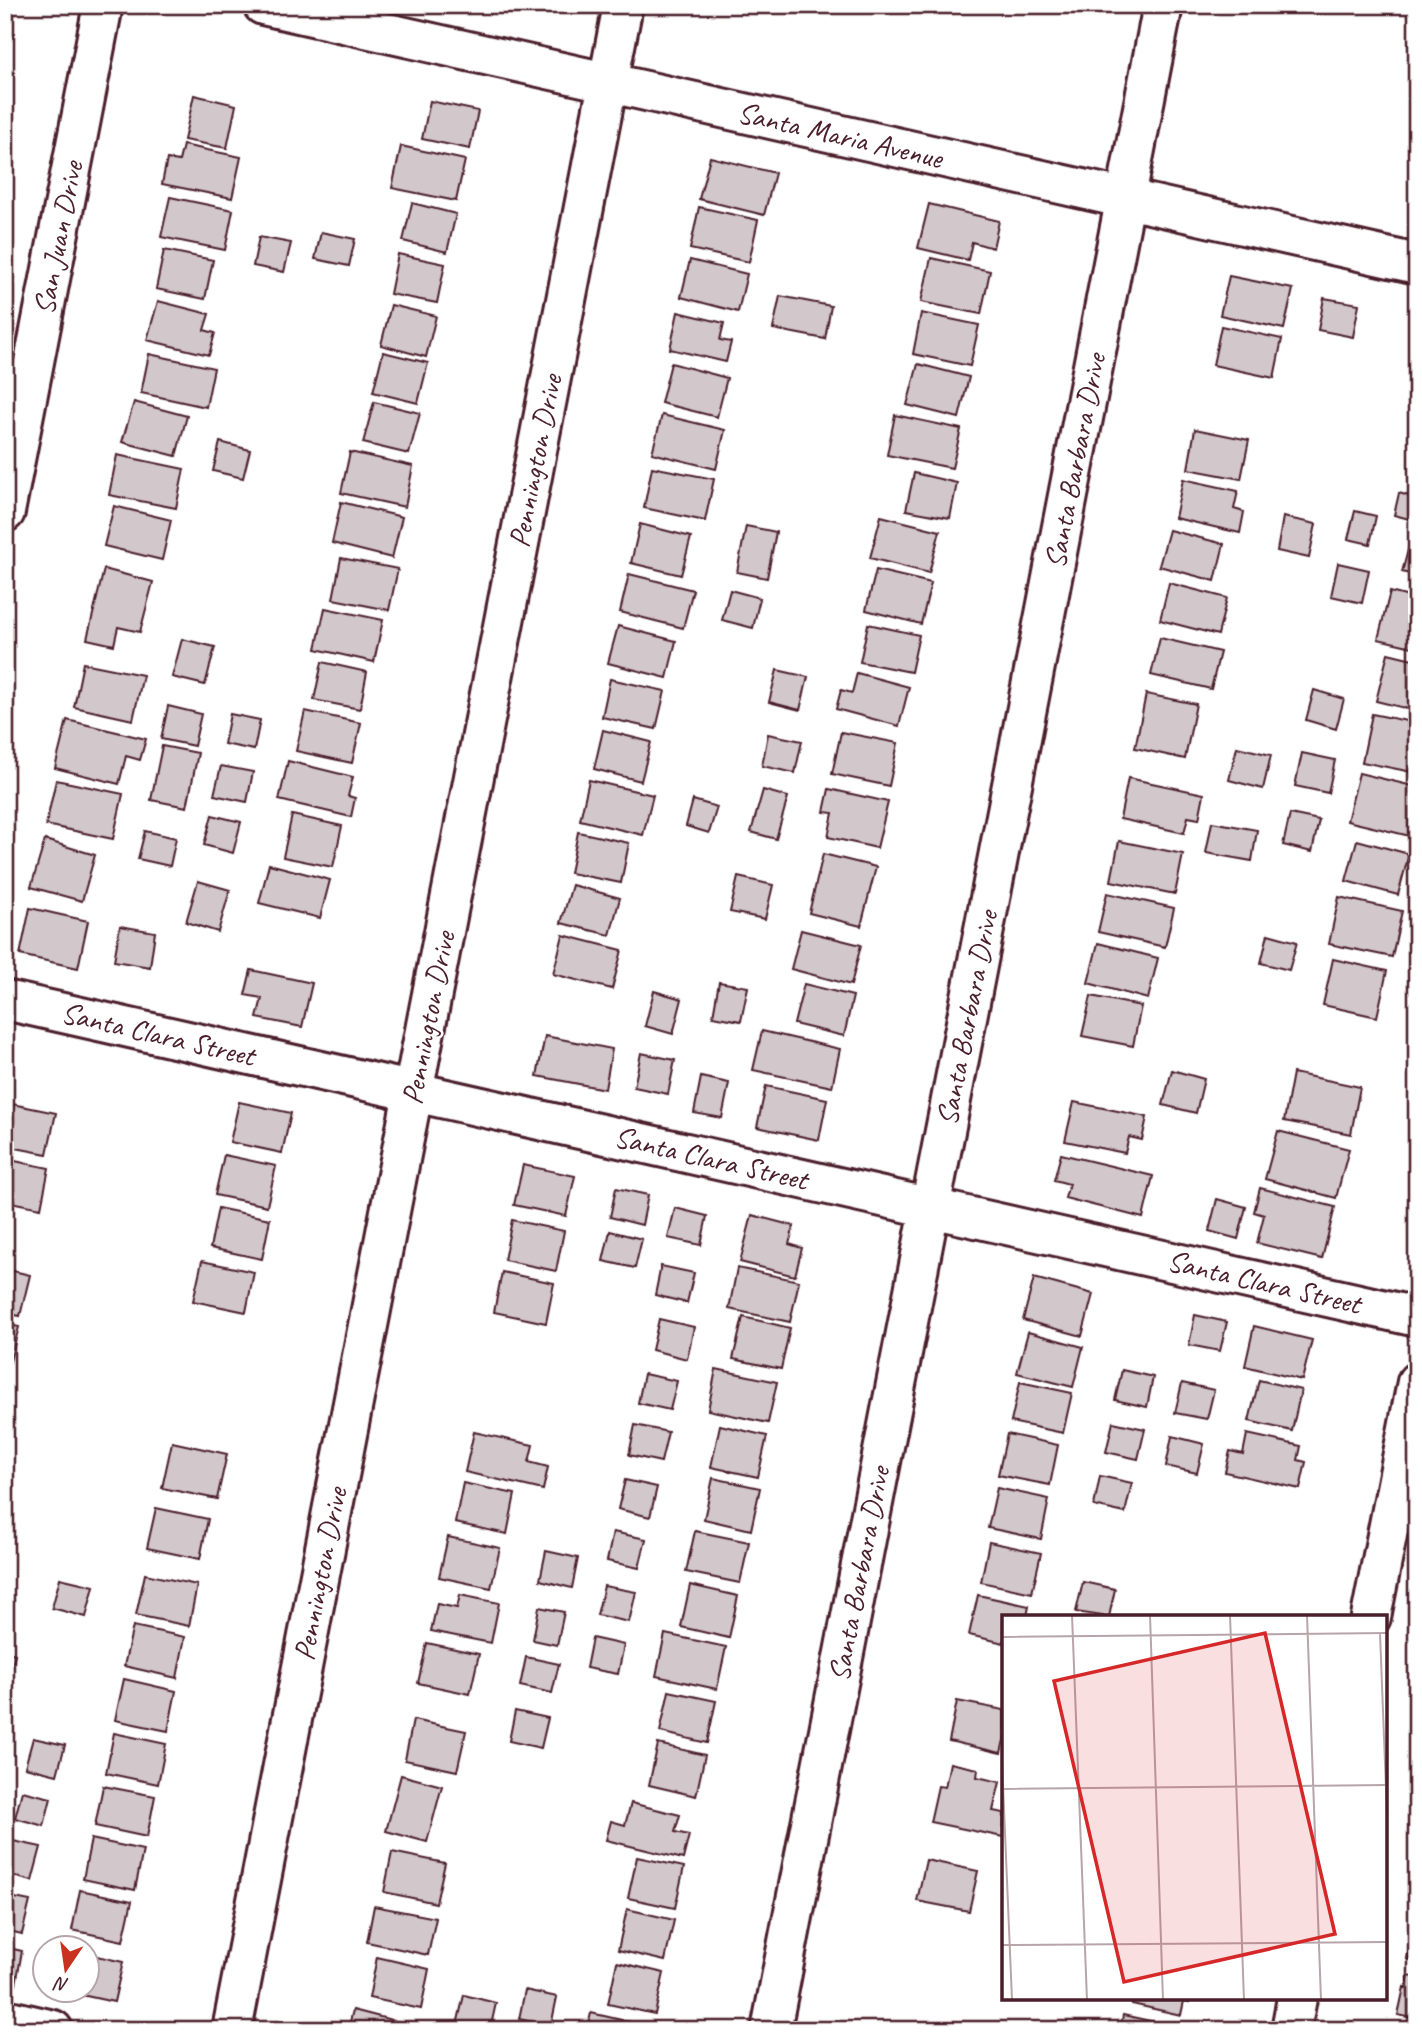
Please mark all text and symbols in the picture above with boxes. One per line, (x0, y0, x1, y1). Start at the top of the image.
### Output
street label: Santa Maria Avenue (734, 93, 948, 177)
street label: San Juan Drive (25, 156, 92, 318)
street label: Santa Barbara Drive (1036, 348, 1115, 572)
street label: Pennington Drive (500, 369, 571, 551)
street label: Santa Barbara Drive (928, 905, 1007, 1129)
street label: Pennington Drive (393, 926, 464, 1108)
street label: Santa Clara Street (58, 993, 261, 1075)
street label: Santa Clara Street (611, 1117, 814, 1199)
street label: Santa Clara Street (1164, 1241, 1367, 1323)
street label: Santa Barbara Drive (820, 1461, 899, 1685)
street label: Pennington Drive (285, 1482, 356, 1664)
inset map (1002, 1615, 1387, 2000)
north arrow (32, 1934, 102, 2004)
text: N (51, 1971, 71, 1998)

